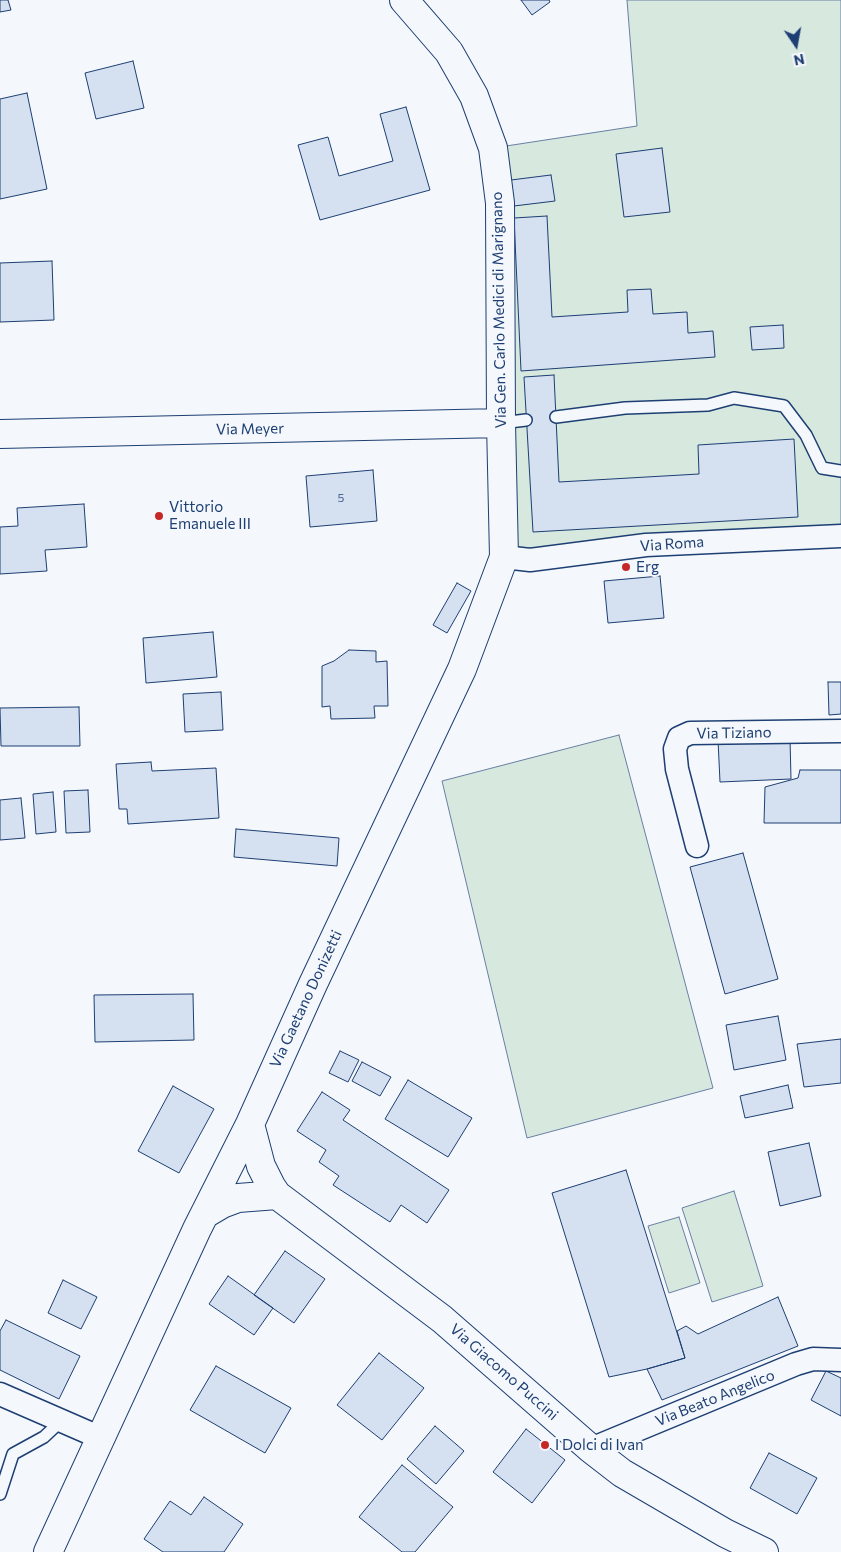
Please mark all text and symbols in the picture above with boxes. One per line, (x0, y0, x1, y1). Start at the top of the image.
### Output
north arrow (771, 20, 821, 70)
text: N (792, 51, 806, 70)
street label: Via Gen. Carlo Medici di Marignano (488, 191, 510, 429)
street label: Via Meyer (216, 419, 284, 439)
house number: 5 (338, 491, 344, 505)
place label: Vittorio Emanuele III (169, 498, 251, 533)
marker: Vittorio Emanuele III (153, 510, 165, 522)
street label: Via Roma (639, 533, 705, 555)
place label: Erg (636, 558, 659, 576)
marker: Erg (620, 561, 632, 573)
street label: Via Tiziano (696, 723, 772, 743)
street label: Via Gaetano Donizetti (266, 927, 346, 1071)
street label: Via Giacomo Puccini (446, 1320, 562, 1424)
street label: Via Beato Angelico (653, 1366, 777, 1430)
place label: I Dolci di Ivan (555, 1436, 644, 1454)
marker: I Dolci di Ivan (539, 1439, 551, 1451)

